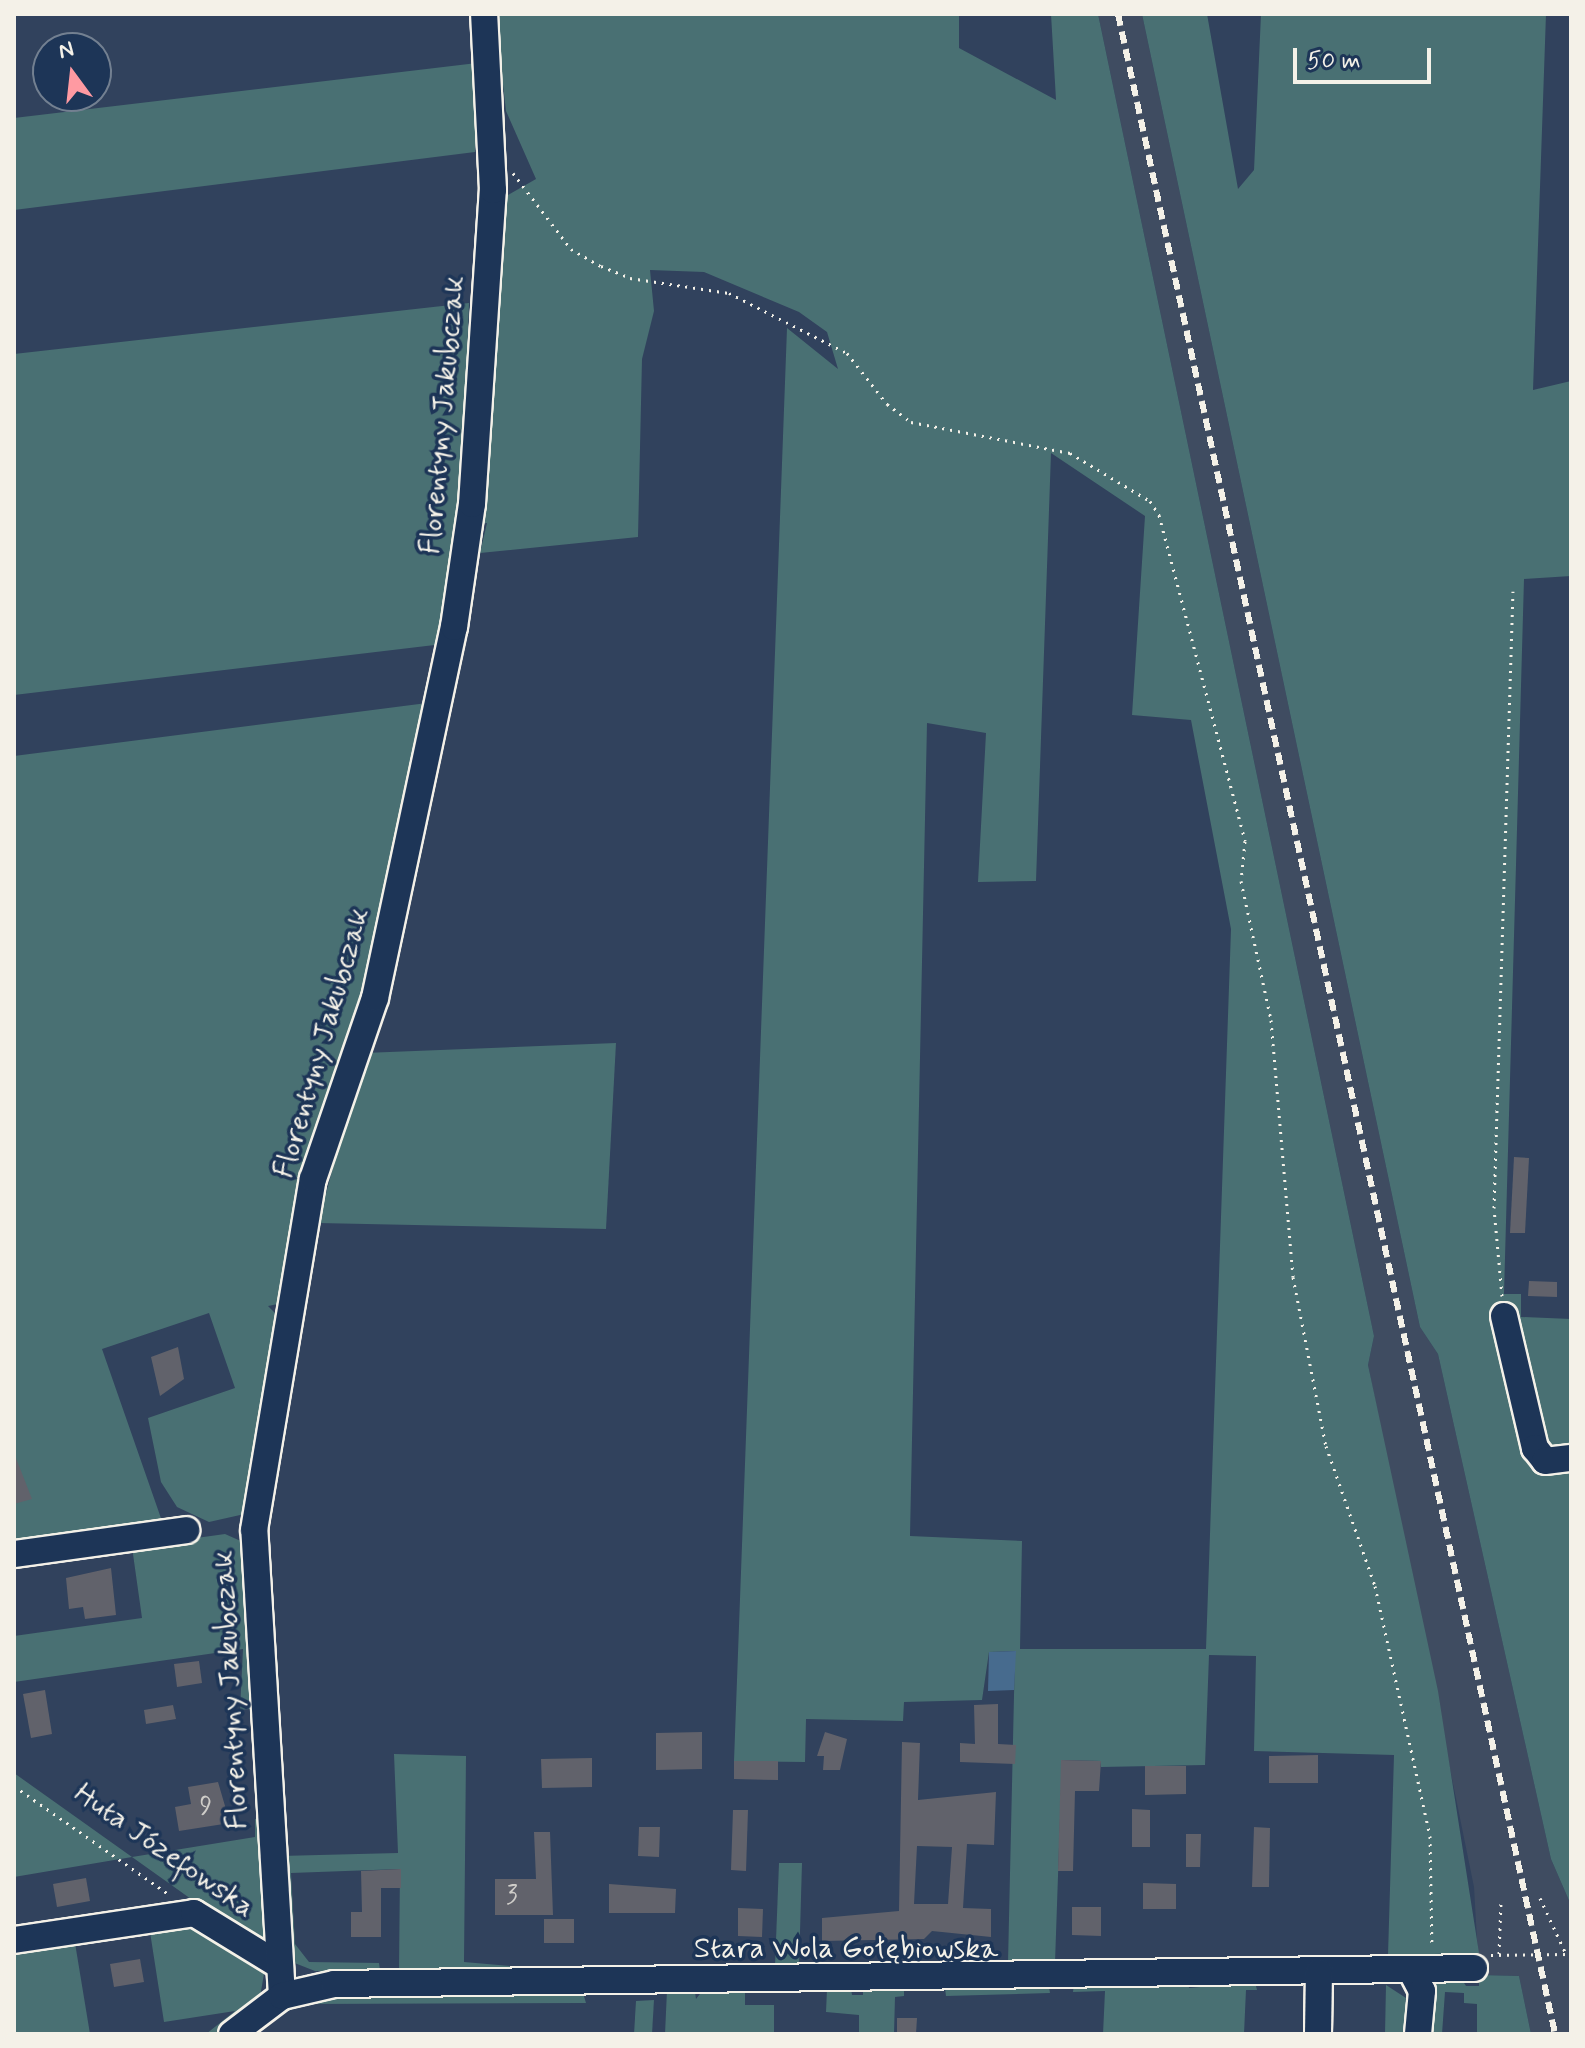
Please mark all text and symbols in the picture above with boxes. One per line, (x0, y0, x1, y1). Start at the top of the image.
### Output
north arrow (32, 32, 112, 112)
scale bar (1297, 32, 1435, 82)
text: N (56, 35, 77, 66)
text: 50 m (1307, 46, 1361, 77)
street label: Florentyny Jakubczak (413, 274, 473, 556)
street label: Florentyny Jakubczak (266, 903, 378, 1183)
street label: Florentyny Jakubczak (206, 1549, 256, 1831)
street label: Huta Józefowska (66, 1775, 262, 1927)
house number: 9 (200, 1792, 212, 1824)
house number: 3 (506, 1881, 518, 1913)
street label: Stara Wola Gołębiowska (694, 1931, 998, 1967)

